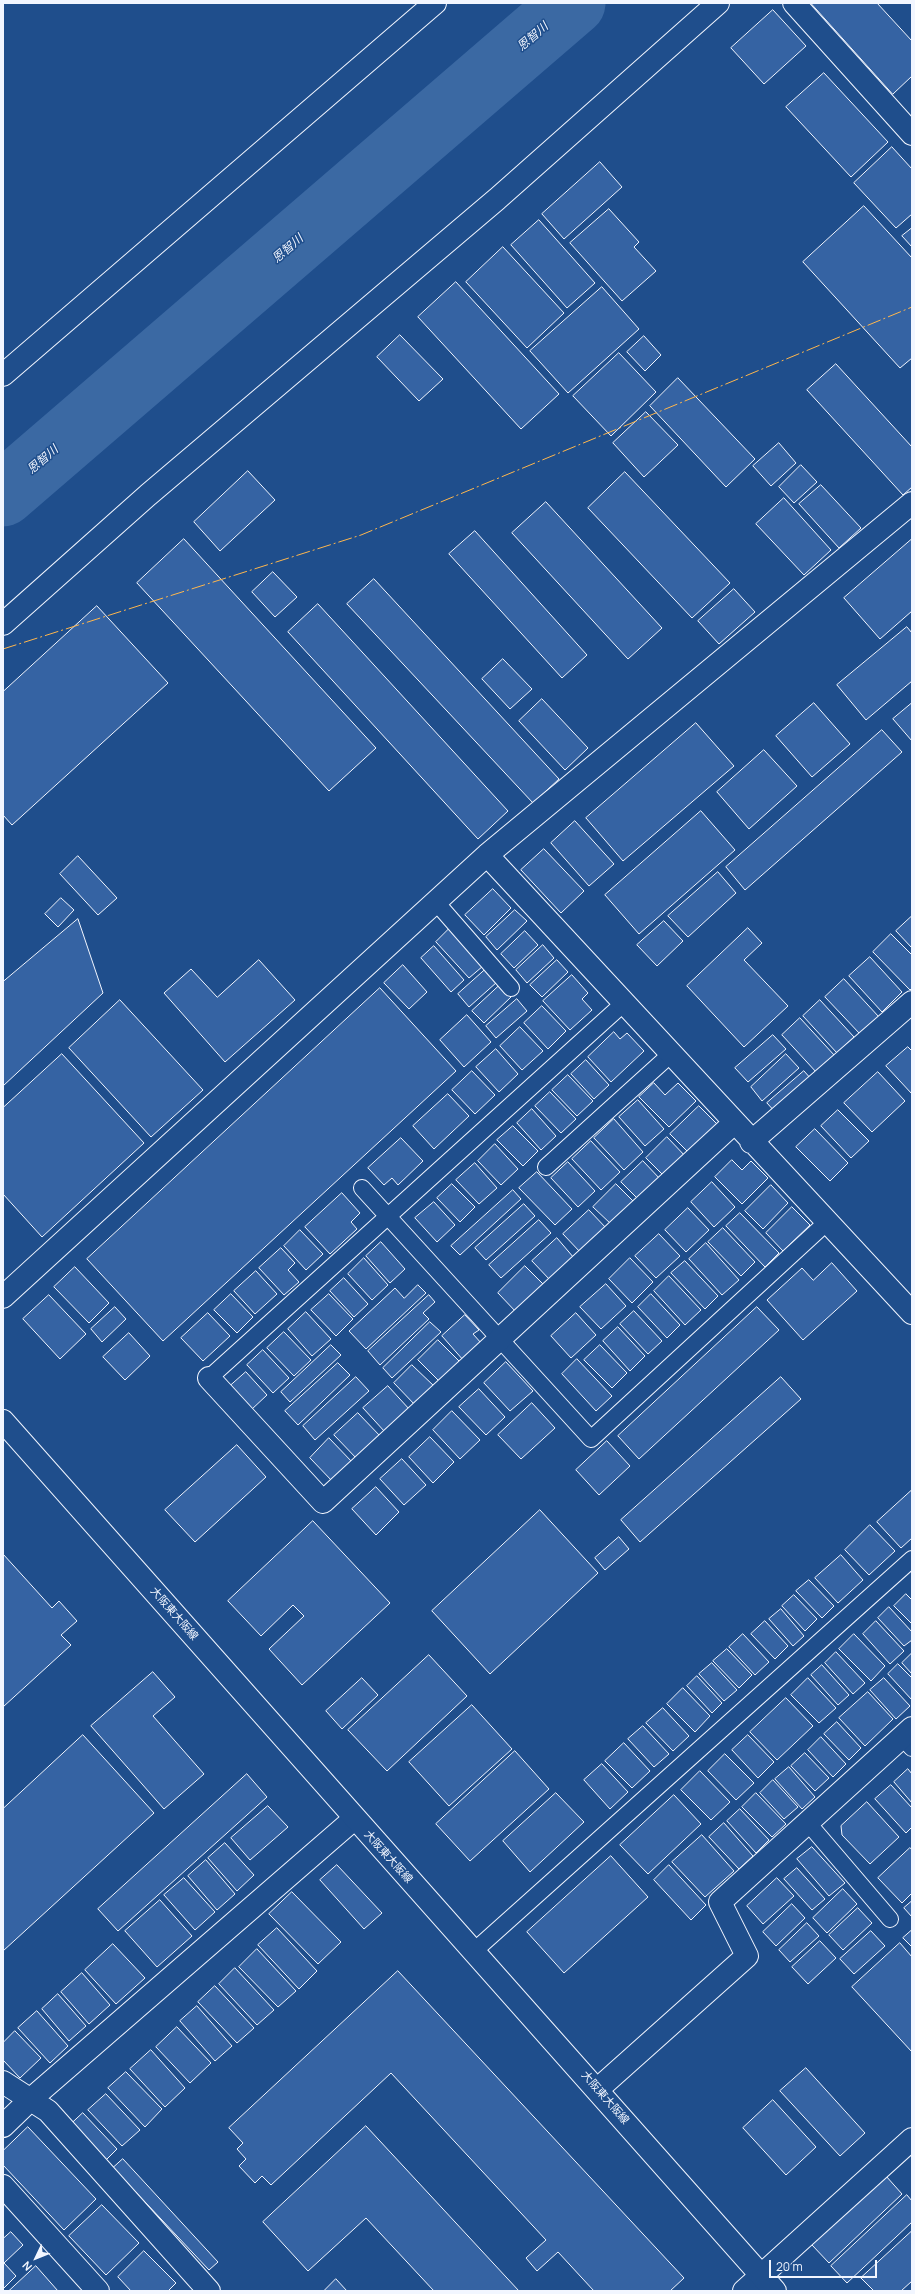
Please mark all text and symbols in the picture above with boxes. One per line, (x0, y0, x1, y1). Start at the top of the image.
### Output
water label: 恩智川 (515, 20, 551, 54)
water label: 恩智川 (270, 232, 306, 266)
water label: 恩智川 (25, 443, 61, 477)
street label: 大阪東大阪線 (147, 1585, 201, 1643)
street label: 大阪東大阪線 (361, 1828, 415, 1886)
street label: 大阪東大阪線 (578, 2069, 632, 2127)
north arrow (16, 2238, 56, 2278)
scale bar (771, 2252, 879, 2278)
text: 20 m (776, 2258, 803, 2275)
text: N (19, 2259, 35, 2275)

